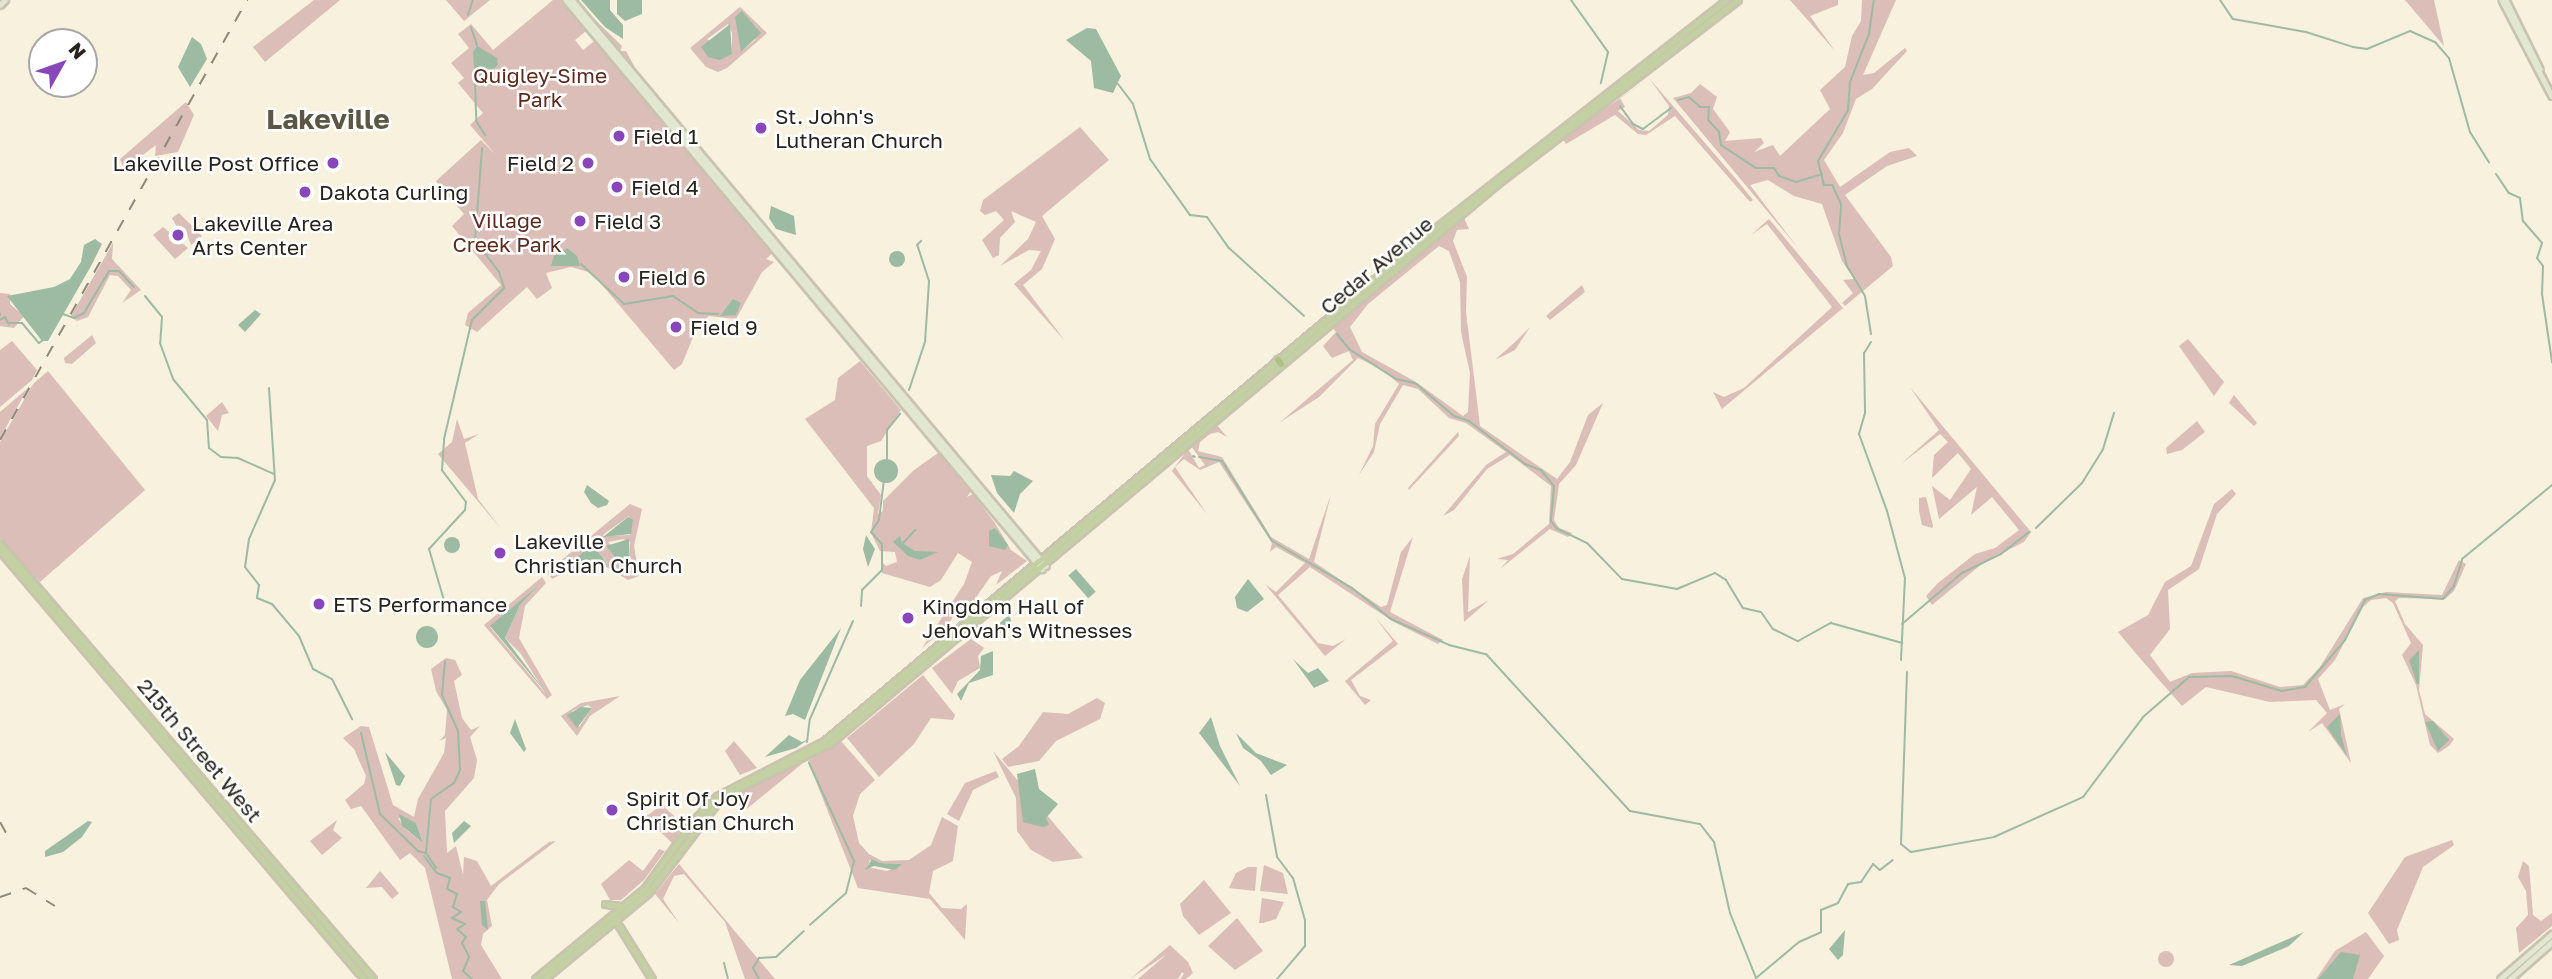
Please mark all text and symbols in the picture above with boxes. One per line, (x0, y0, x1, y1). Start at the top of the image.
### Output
north arrow (28, 28, 98, 98)
text: N (64, 38, 91, 63)
park label: Quigley-Sime Park (473, 62, 607, 112)
district label: Lakeville (266, 102, 390, 136)
place label: St. John's Lutheran Church (775, 103, 943, 153)
marker: St. John's Lutheran Church (753, 120, 769, 136)
place label: Field 1 (633, 123, 698, 149)
marker: Field 1 (611, 128, 627, 144)
place label: Lakeville Post Office (112, 150, 319, 176)
place label: Field 2 (507, 150, 574, 176)
marker: Lakeville Post Office (325, 155, 341, 171)
marker: Field 2 (580, 155, 596, 171)
place label: Field 4 (631, 174, 699, 200)
place label: Dakota Curling (319, 179, 468, 205)
marker: Field 4 (609, 179, 625, 195)
marker: Dakota Curling (297, 184, 313, 200)
park label: Village Creek Park (452, 207, 562, 257)
place label: Field 3 (594, 208, 661, 234)
place label: Lakeville Area Arts Center (192, 210, 333, 260)
street label: Cedar Avenue (1315, 211, 1437, 319)
marker: Field 3 (572, 213, 588, 229)
marker: Lakeville Area Arts Center (170, 227, 186, 243)
place label: Field 6 (638, 264, 706, 290)
marker: Field 6 (616, 269, 632, 285)
place label: Field 9 (690, 314, 758, 340)
marker: Field 9 (668, 319, 684, 335)
place label: Lakeville Christian Church (514, 528, 682, 578)
marker: Lakeville Christian Church (492, 545, 508, 561)
place label: ETS Performance (333, 591, 507, 617)
place label: Kingdom Hall of Jehovah's Witnesses (922, 593, 1132, 643)
marker: ETS Performance (311, 596, 327, 612)
marker: Kingdom Hall of Jehovah's Witnesses (900, 610, 916, 626)
street label: 215th Street West (133, 673, 267, 827)
place label: Spirit Of Joy Christian Church (626, 785, 794, 835)
marker: Spirit Of Joy Christian Church (604, 802, 620, 818)

